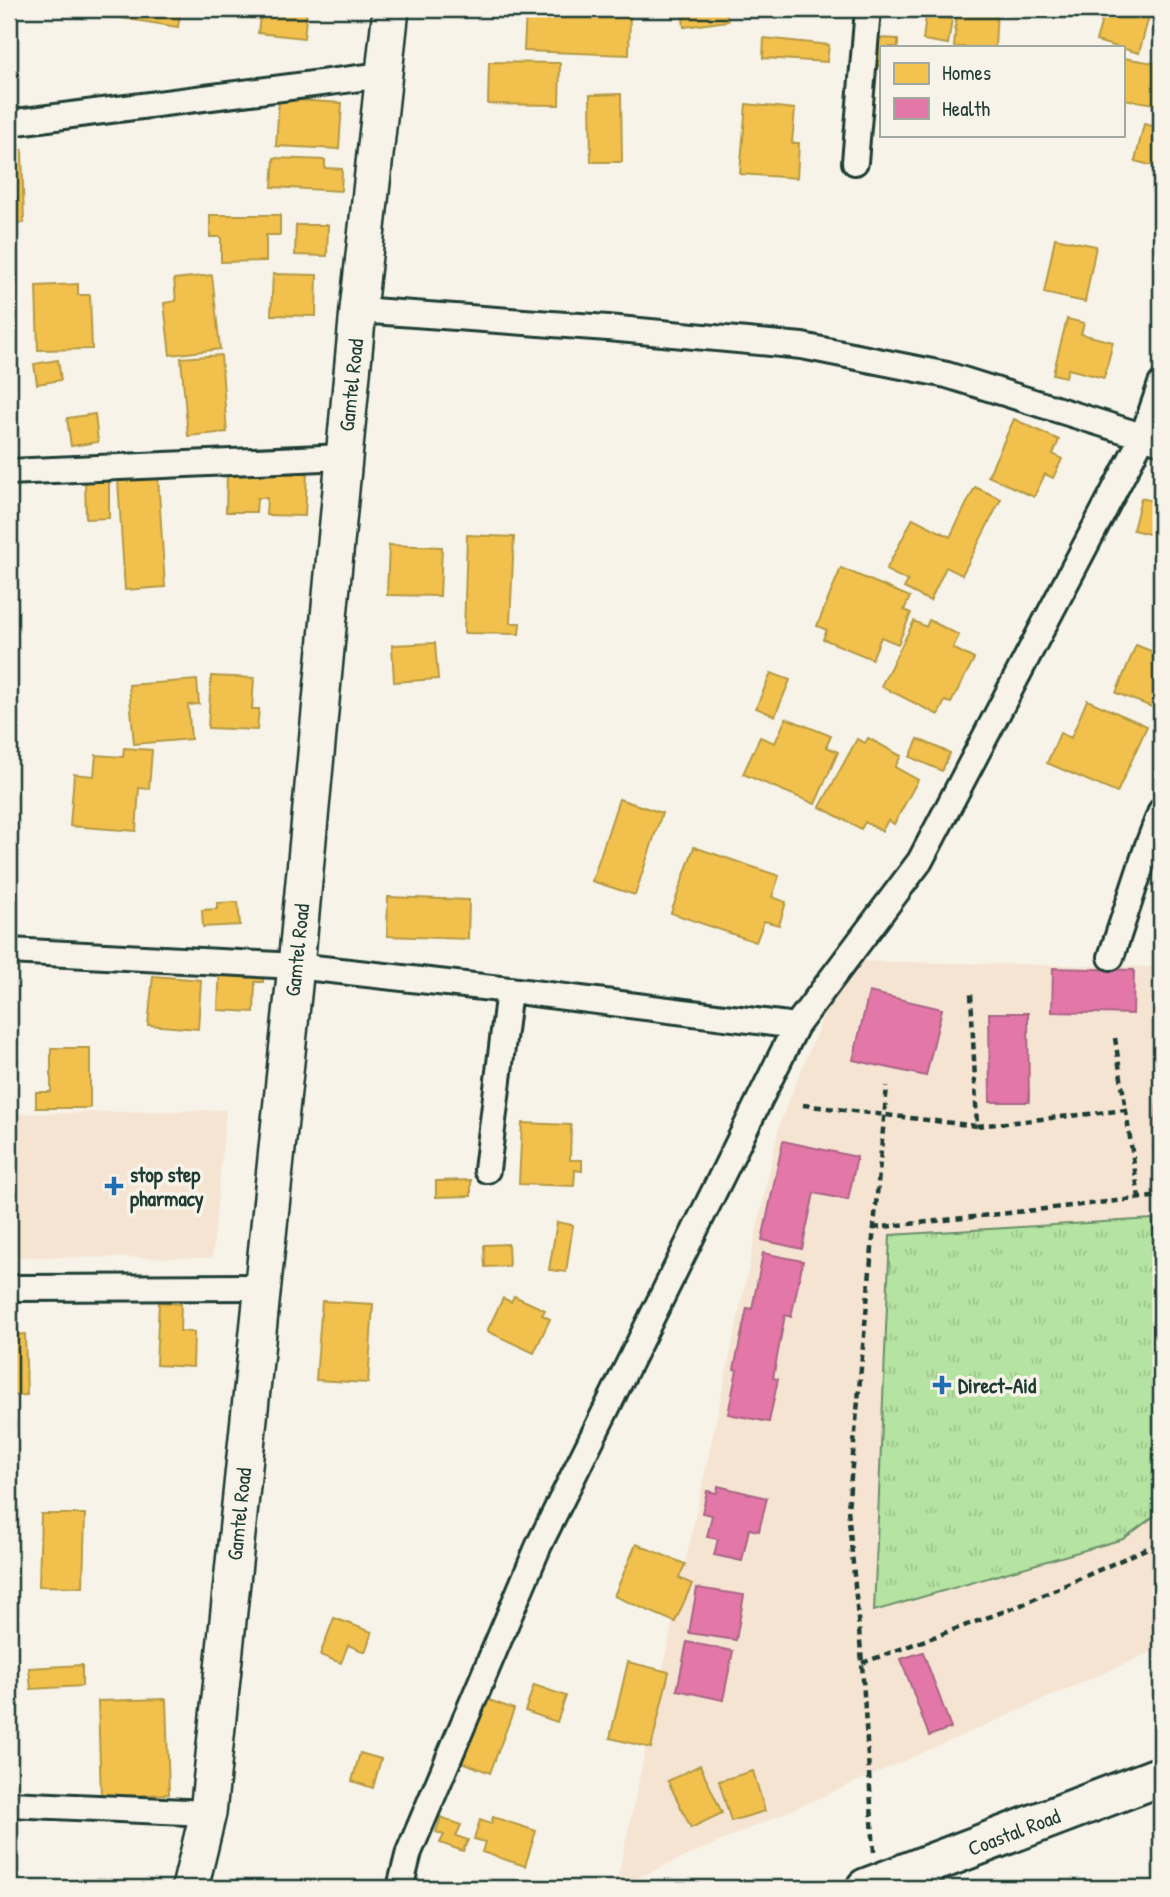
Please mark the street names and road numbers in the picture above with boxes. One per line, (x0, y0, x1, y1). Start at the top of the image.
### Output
street label: Gamtel Road (332, 337, 370, 433)
street label: Gamtel Road (278, 902, 316, 998)
street label: Gamtel Road (220, 1466, 258, 1562)
street label: Coastal Road (964, 1801, 1064, 1863)

